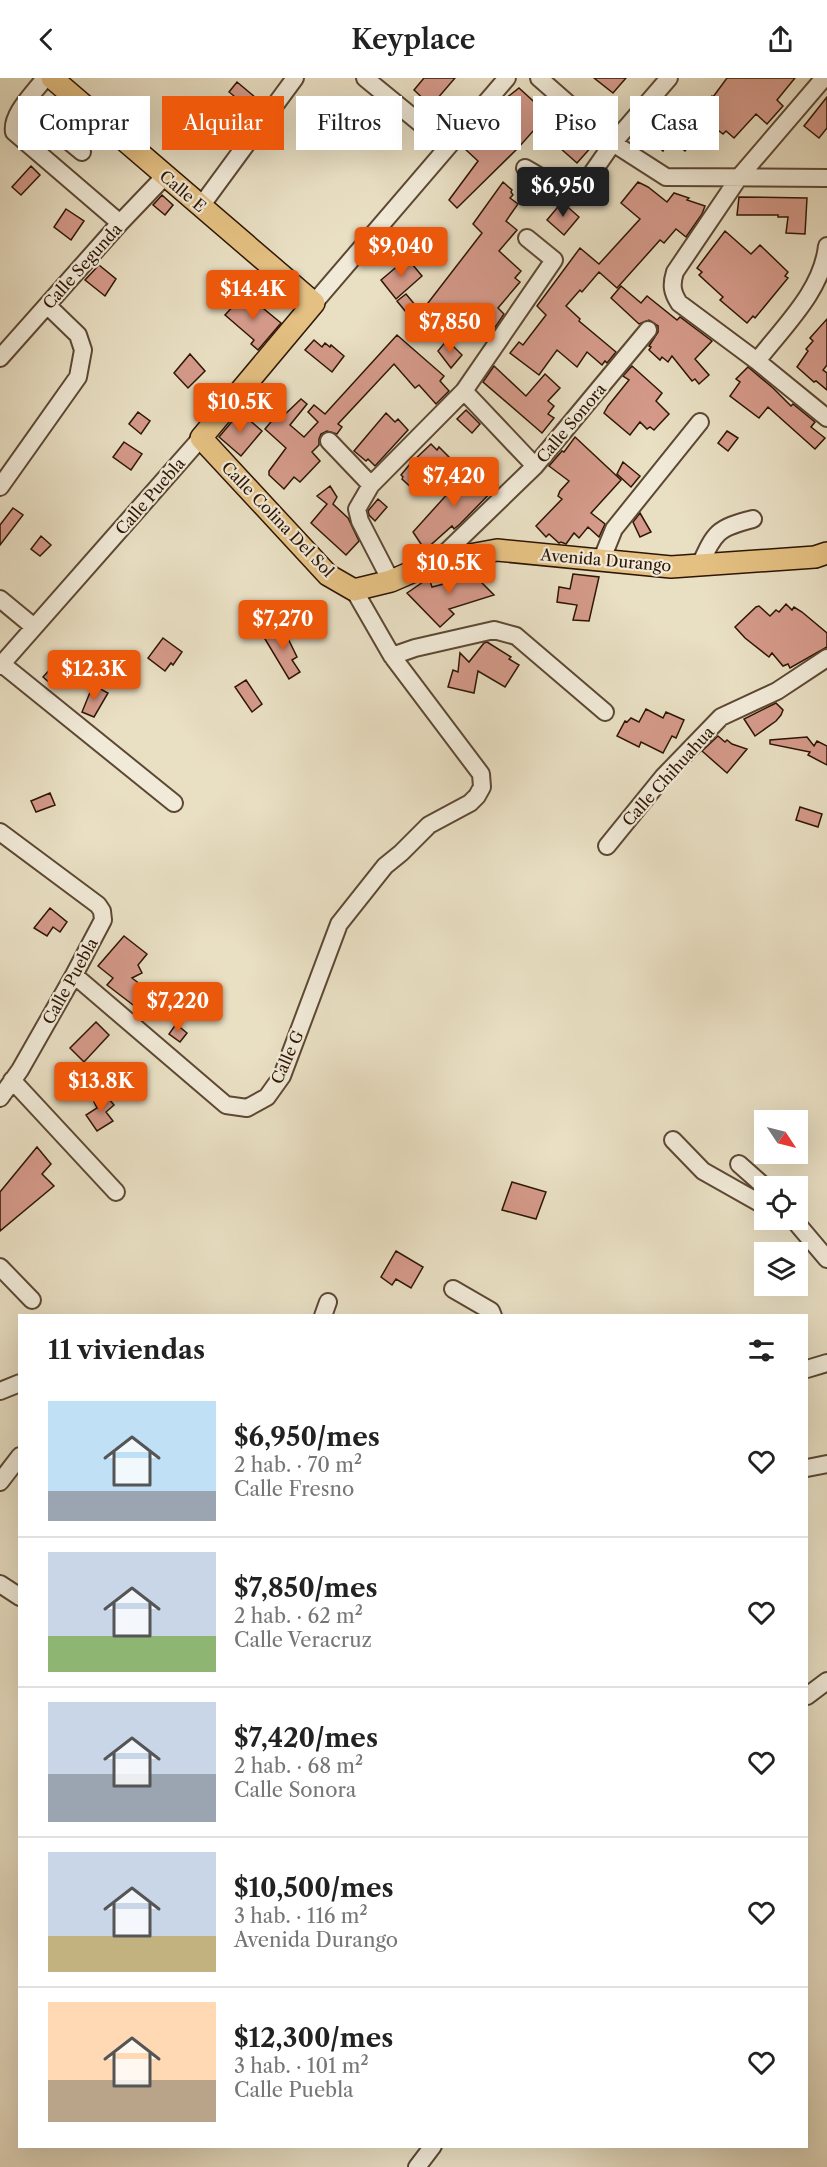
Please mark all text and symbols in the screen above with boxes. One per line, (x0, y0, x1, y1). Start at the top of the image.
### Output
icon: back (30, 23, 63, 56)
text: Keyplace (351, 23, 476, 56)
icon: share (764, 23, 797, 56)
chip: Comprar (18, 96, 150, 150)
chip: Alquilar (162, 96, 284, 150)
chip: Filtros (296, 96, 402, 150)
chip: Nuevo (414, 96, 521, 150)
chip: Piso (533, 96, 618, 150)
chip: Casa (630, 96, 719, 150)
street label: Calle E (156, 166, 210, 216)
pin: $6,950 (514, 167, 612, 218)
text: $6,950 (531, 174, 595, 198)
street label: Calle Segunda (38, 219, 126, 313)
pin: $9,040 (352, 227, 450, 278)
text: $9,040 (369, 234, 433, 258)
pin: $14.4K (204, 270, 302, 321)
text: $14.4K (220, 277, 286, 301)
pin: $7,850 (401, 303, 499, 354)
text: $7,850 (419, 310, 481, 334)
street label: Calle Sonora (532, 379, 610, 467)
pin: $10.5K (191, 383, 289, 434)
text: $10.5K (207, 390, 273, 414)
street label: Calle Puebla (111, 453, 189, 539)
street label: Calle Colina Del Sol (218, 457, 338, 581)
pin: $7,420 (405, 457, 503, 508)
text: $7,420 (423, 464, 485, 488)
pin: $10.5K (400, 544, 498, 595)
street label: Avenida Durango (539, 544, 672, 576)
text: $10.5K (416, 551, 482, 575)
pin: $7,270 (234, 600, 332, 651)
text: $7,270 (253, 607, 314, 631)
pin: $12.3K (45, 650, 143, 701)
text: $12.3K (62, 657, 126, 681)
street label: Calle Chihuahua (618, 722, 718, 830)
street label: Calle Puebla (38, 934, 102, 1028)
pin: $7,220 (129, 982, 227, 1033)
text: $7,220 (147, 989, 209, 1013)
street label: Calle G (266, 1027, 308, 1087)
pin: $13.8K (52, 1062, 150, 1113)
text: $13.8K (68, 1069, 134, 1093)
north arrow (754, 1110, 808, 1164)
map controls (754, 1110, 808, 1296)
button: locate (754, 1176, 808, 1230)
button: layers (754, 1242, 808, 1296)
text: 11 viviendas (48, 1334, 205, 1366)
icon: filters (745, 1334, 778, 1367)
text: $6,950/mes (234, 1421, 380, 1453)
icon: home (96, 1425, 168, 1497)
icon: heart (745, 1445, 778, 1478)
text: 2 hab. · 70 m² (234, 1453, 362, 1477)
text: Calle Fresno (234, 1477, 354, 1501)
text: $7,850/mes (234, 1572, 378, 1604)
icon: home (96, 1576, 168, 1648)
icon: heart (745, 1596, 778, 1629)
text: 2 hab. · 62 m² (234, 1604, 363, 1628)
text: Calle Veracruz (234, 1628, 372, 1652)
text: $7,420/mes (234, 1722, 378, 1754)
icon: home (96, 1726, 168, 1798)
icon: heart (745, 1746, 778, 1779)
text: 2 hab. · 68 m² (234, 1754, 363, 1778)
text: Calle Sonora (234, 1778, 356, 1802)
text: $10,500/mes (234, 1872, 394, 1904)
icon: home (96, 1876, 168, 1948)
icon: heart (745, 1896, 778, 1929)
text: 3 hab. · 116 m² (234, 1904, 368, 1928)
text: Avenida Durango (234, 1928, 398, 1952)
text: $12,300/mes (234, 2022, 393, 2054)
icon: home (96, 2026, 168, 2098)
icon: heart (745, 2046, 778, 2079)
text: 3 hab. · 101 m² (234, 2054, 369, 2078)
text: Calle Puebla (234, 2078, 354, 2102)

